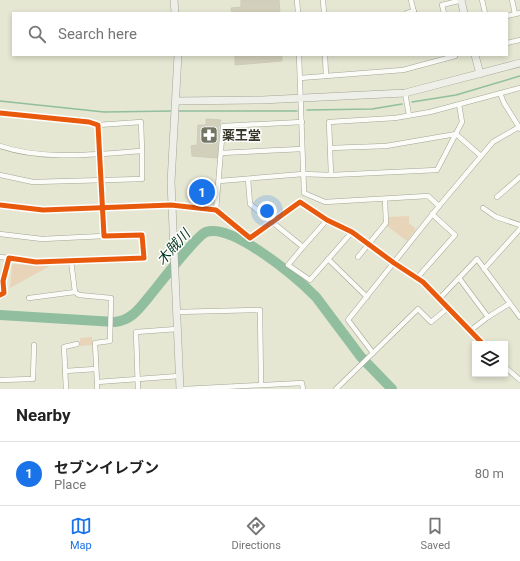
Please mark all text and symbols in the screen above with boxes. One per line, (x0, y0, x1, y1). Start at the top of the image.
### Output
search box (12, 12, 508, 56)
icon: search (26, 23, 48, 45)
text: Search here (58, 25, 137, 43)
pharmacy icon: 薬王堂 (199, 125, 219, 145)
place label: 薬王堂 (222, 128, 261, 143)
pin: 1 (189, 177, 215, 207)
your location (257, 201, 277, 221)
water label: 木賊川 (153, 225, 194, 268)
map controls (472, 341, 508, 377)
button: layers (472, 341, 508, 377)
text: Nearby (16, 405, 71, 425)
text: セブンイレブン (54, 459, 159, 477)
text: 1 (25, 466, 33, 481)
text: 80 m (475, 466, 504, 481)
text: Place (54, 477, 86, 492)
tab: Map (70, 515, 92, 552)
tab: Directions (231, 515, 281, 552)
tab: Saved (420, 515, 450, 552)

